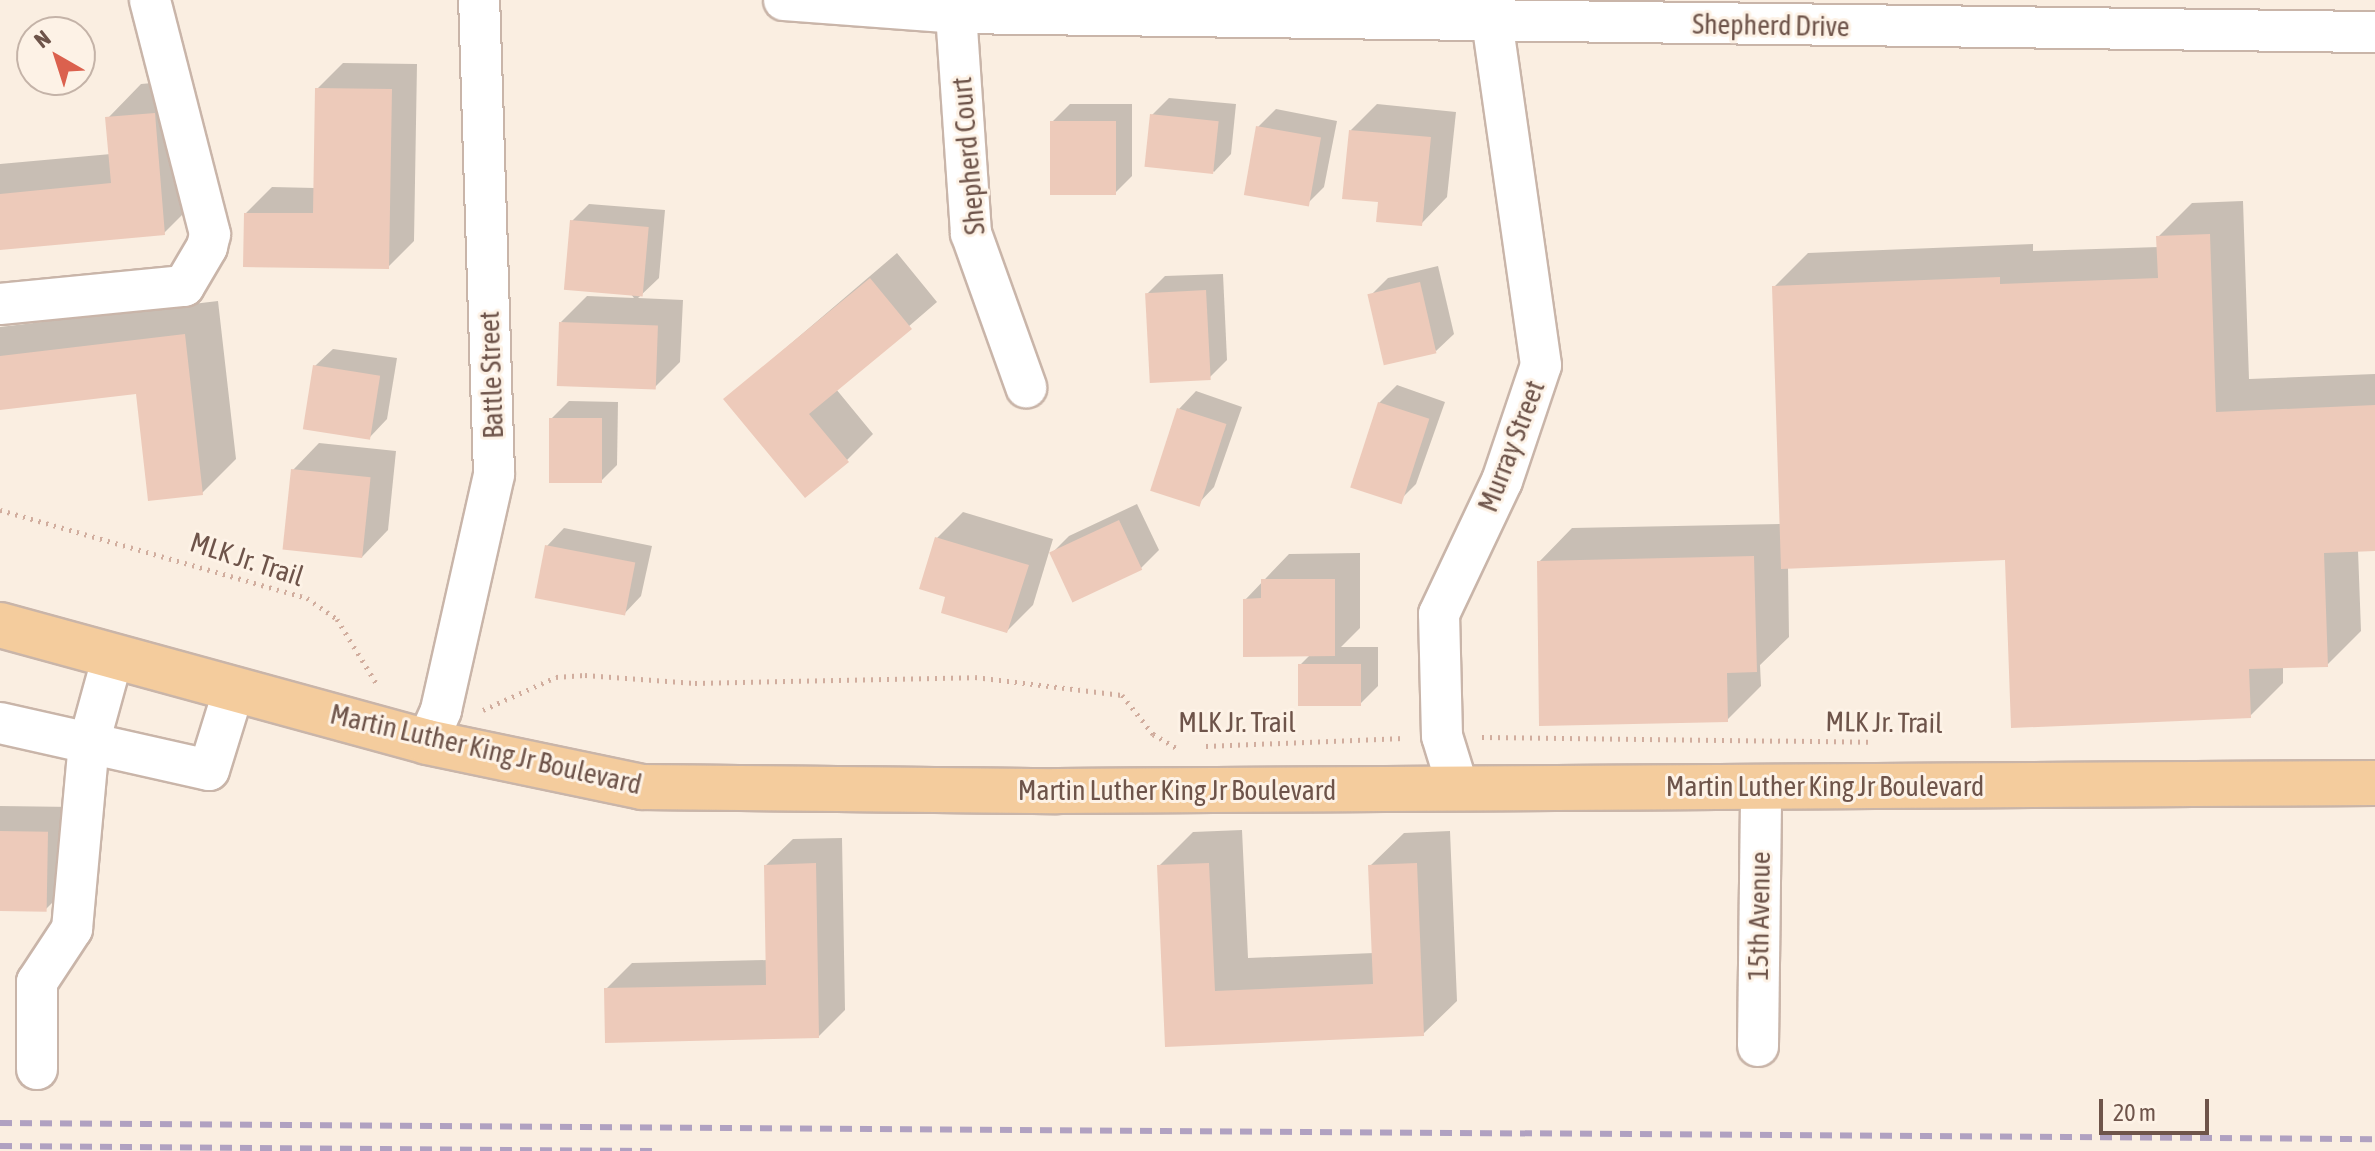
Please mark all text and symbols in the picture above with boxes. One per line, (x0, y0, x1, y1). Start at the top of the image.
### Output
street label: Shepherd Drive (1692, 7, 1850, 43)
north arrow (16, 16, 96, 96)
text: N (29, 25, 55, 53)
street label: Shepherd Court (944, 76, 992, 236)
street label: Battle Street (472, 311, 510, 439)
street label: Murray Street (1471, 376, 1551, 516)
street label: MLK Jr. Trail (186, 525, 308, 593)
street label: Martin Luther King Jr Boulevard (327, 697, 645, 801)
street label: MLK Jr. Trail (1825, 704, 1943, 740)
street label: MLK Jr. Trail (1178, 705, 1296, 739)
street label: Martin Luther King Jr Boulevard (1666, 769, 1984, 803)
street label: Martin Luther King Jr Boulevard (1018, 773, 1336, 807)
street label: 15th Avenue (1741, 851, 1777, 981)
scale bar (2103, 1083, 2213, 1133)
text: 20 m (2113, 1099, 2156, 1126)

